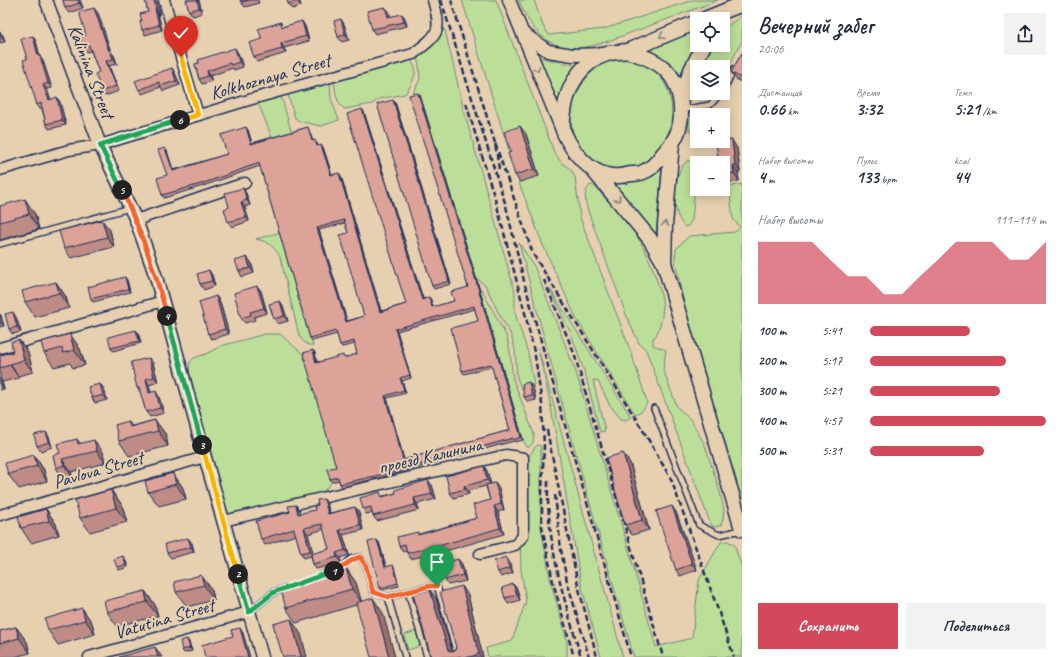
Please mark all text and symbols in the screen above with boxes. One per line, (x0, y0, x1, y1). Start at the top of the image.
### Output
map controls (690, 12, 730, 196)
button: locate (690, 12, 730, 52)
text: Вечерний забег (758, 12, 873, 40)
button: share (1004, 13, 1046, 55)
pin (164, 16, 198, 57)
street label: Kalinina Street (62, 21, 121, 124)
icon: check (170, 22, 192, 44)
one-way arrow (659, 32, 666, 40)
text: 20:06 (758, 41, 784, 57)
street label: Kolkhoznaya Street (207, 48, 336, 106)
button: layers (690, 60, 730, 100)
one-way arrow (533, 66, 541, 73)
text: Дистанция (758, 85, 802, 99)
text: Время (856, 85, 879, 99)
text: Темп (954, 85, 972, 99)
text: 0.66 (758, 99, 785, 120)
text: 3:32 (856, 99, 882, 120)
text: 5:21 (954, 99, 980, 120)
text: km (785, 104, 798, 118)
text: /km (980, 104, 997, 118)
button: + (690, 108, 730, 148)
pin: 6 (170, 110, 190, 130)
text: 6 (177, 113, 183, 127)
text: Набор высоты (758, 153, 813, 167)
text: Пульс (856, 153, 877, 167)
text: kcal (954, 153, 969, 167)
button: − (690, 156, 730, 196)
text: 4 (758, 167, 766, 188)
text: 133 (856, 167, 879, 188)
text: 44 (954, 167, 969, 188)
text: m (766, 172, 774, 186)
text: bpm (879, 172, 897, 186)
pin: 5 (112, 180, 132, 200)
text: 5 (120, 183, 124, 197)
one-way arrow (614, 195, 621, 202)
text: Набор высоты (758, 212, 823, 228)
text: 111–114 m (995, 212, 1046, 228)
one-way arrow (661, 221, 669, 227)
pin: 4 (157, 306, 177, 326)
text: 4 (165, 309, 169, 323)
text: 100 m (758, 323, 786, 339)
text: 5:41 (822, 323, 842, 339)
text: 200 m (758, 353, 786, 369)
text: 5:17 (822, 353, 842, 369)
text: 300 m (758, 383, 786, 399)
text: 5:21 (822, 383, 842, 399)
text: 400 m (758, 413, 786, 429)
text: 4:57 (822, 413, 842, 429)
street label: проезд Калинина (376, 432, 487, 480)
pin: 3 (192, 435, 212, 455)
text: 3 (200, 438, 204, 452)
text: 500 m (758, 443, 786, 459)
text: 5:31 (822, 443, 842, 459)
street label: Pavlova Street (51, 445, 149, 494)
pin (420, 545, 454, 586)
icon: arrive (426, 551, 448, 573)
pin: 1 (324, 561, 344, 581)
pin: 2 (228, 564, 248, 584)
text: 1 (332, 564, 336, 578)
text: 2 (236, 567, 240, 581)
street label: Vatutina Street (112, 593, 220, 645)
button: Сохранить (758, 603, 898, 649)
button: Поделиться (906, 603, 1046, 649)

